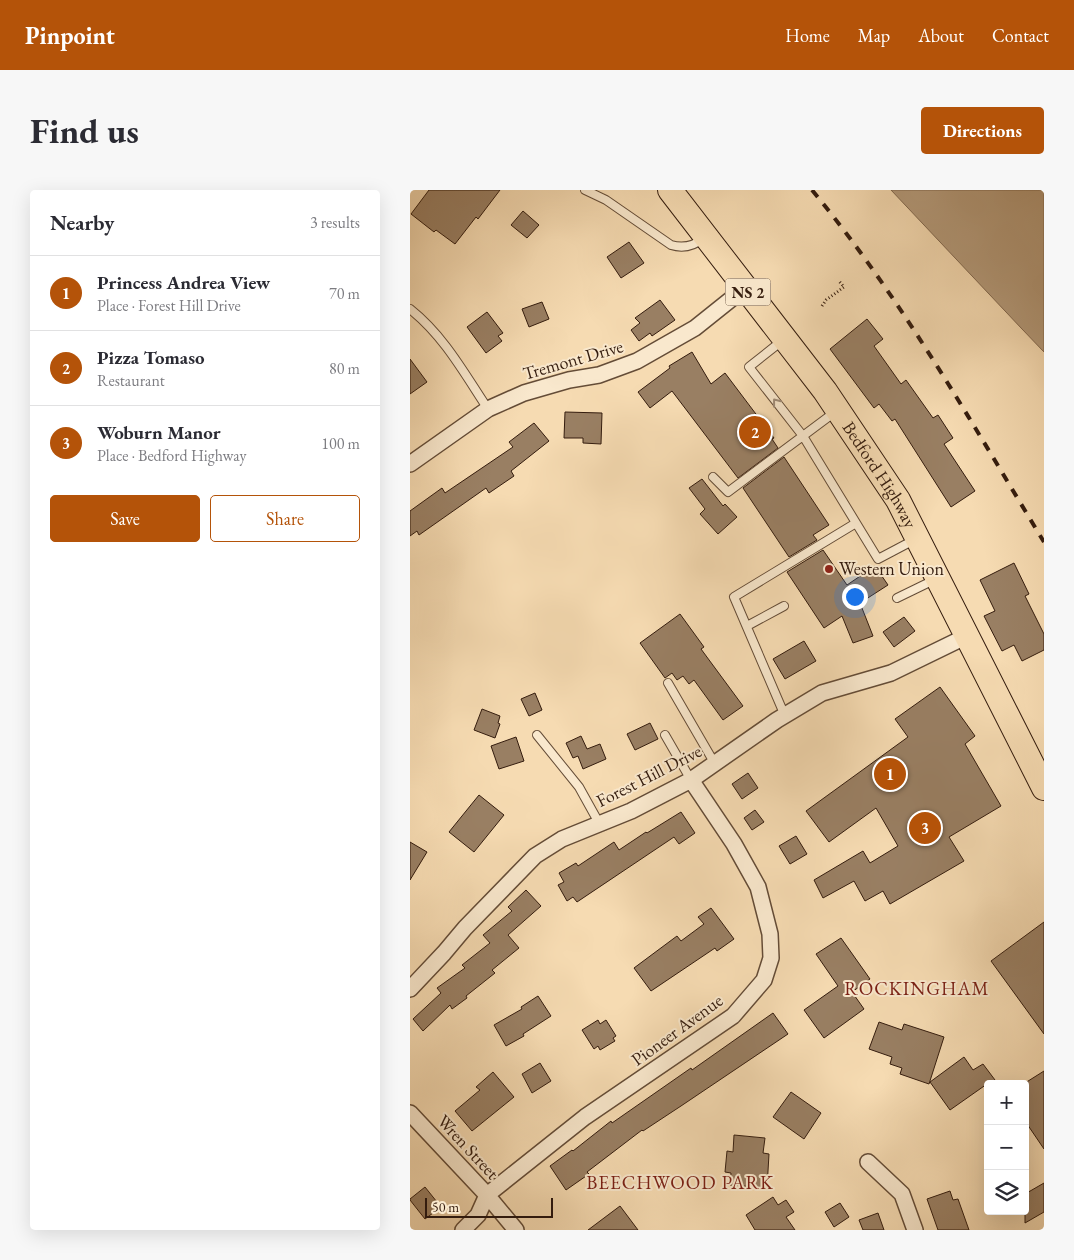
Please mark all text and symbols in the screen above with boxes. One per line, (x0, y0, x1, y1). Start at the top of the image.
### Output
text: Pinpoint (25, 20, 115, 51)
text: Home (785, 24, 830, 47)
text: Map (858, 24, 890, 47)
text: About (918, 24, 964, 47)
text: Contact (992, 24, 1049, 47)
button: Directions (921, 107, 1044, 154)
text: Find us (30, 108, 139, 153)
text: Nearby (50, 209, 114, 236)
text: 3 results (310, 212, 360, 233)
text: Princess Andrea View (97, 270, 270, 295)
road number: NS 2 (726, 278, 770, 305)
text: 1 (62, 283, 70, 304)
text: 70 m (329, 283, 360, 304)
text: Place · Forest Hill Drive (97, 295, 241, 316)
street label: Tremont Drive (520, 334, 626, 385)
text: Pizza Tomaso (97, 345, 205, 370)
text: 2 (62, 358, 70, 379)
text: 80 m (329, 358, 360, 379)
text: Restaurant (97, 370, 165, 391)
one-way arrow (773, 399, 781, 408)
pin: 2 (739, 413, 771, 451)
street label: Bedford Highway (838, 417, 922, 532)
text: Woburn Manor (97, 420, 221, 445)
text: 3 (62, 433, 70, 454)
text: 100 m (321, 433, 360, 454)
text: Place · Bedford Highway (97, 445, 247, 466)
button: Save (50, 495, 200, 542)
button: Share (210, 495, 360, 542)
place label: Western Union (839, 557, 944, 580)
marker: Western Union (823, 563, 835, 575)
your location (842, 584, 868, 610)
street label: Forest Hill Drive (592, 739, 705, 812)
pin: 1 (874, 755, 906, 793)
pin: 3 (909, 809, 941, 847)
district label: ROCKINGHAM (844, 976, 990, 1001)
street label: Pioneer Avenue (626, 989, 727, 1071)
map controls (984, 1080, 1029, 1215)
button: + (984, 1080, 1029, 1125)
street label: Wren Street (432, 1109, 504, 1184)
button: − (984, 1125, 1029, 1170)
district label: BEECHWOOD PARK (586, 1170, 774, 1195)
button: layers (984, 1170, 1029, 1215)
scale bar (425, 1195, 552, 1218)
text: 50 m (432, 1198, 459, 1216)

